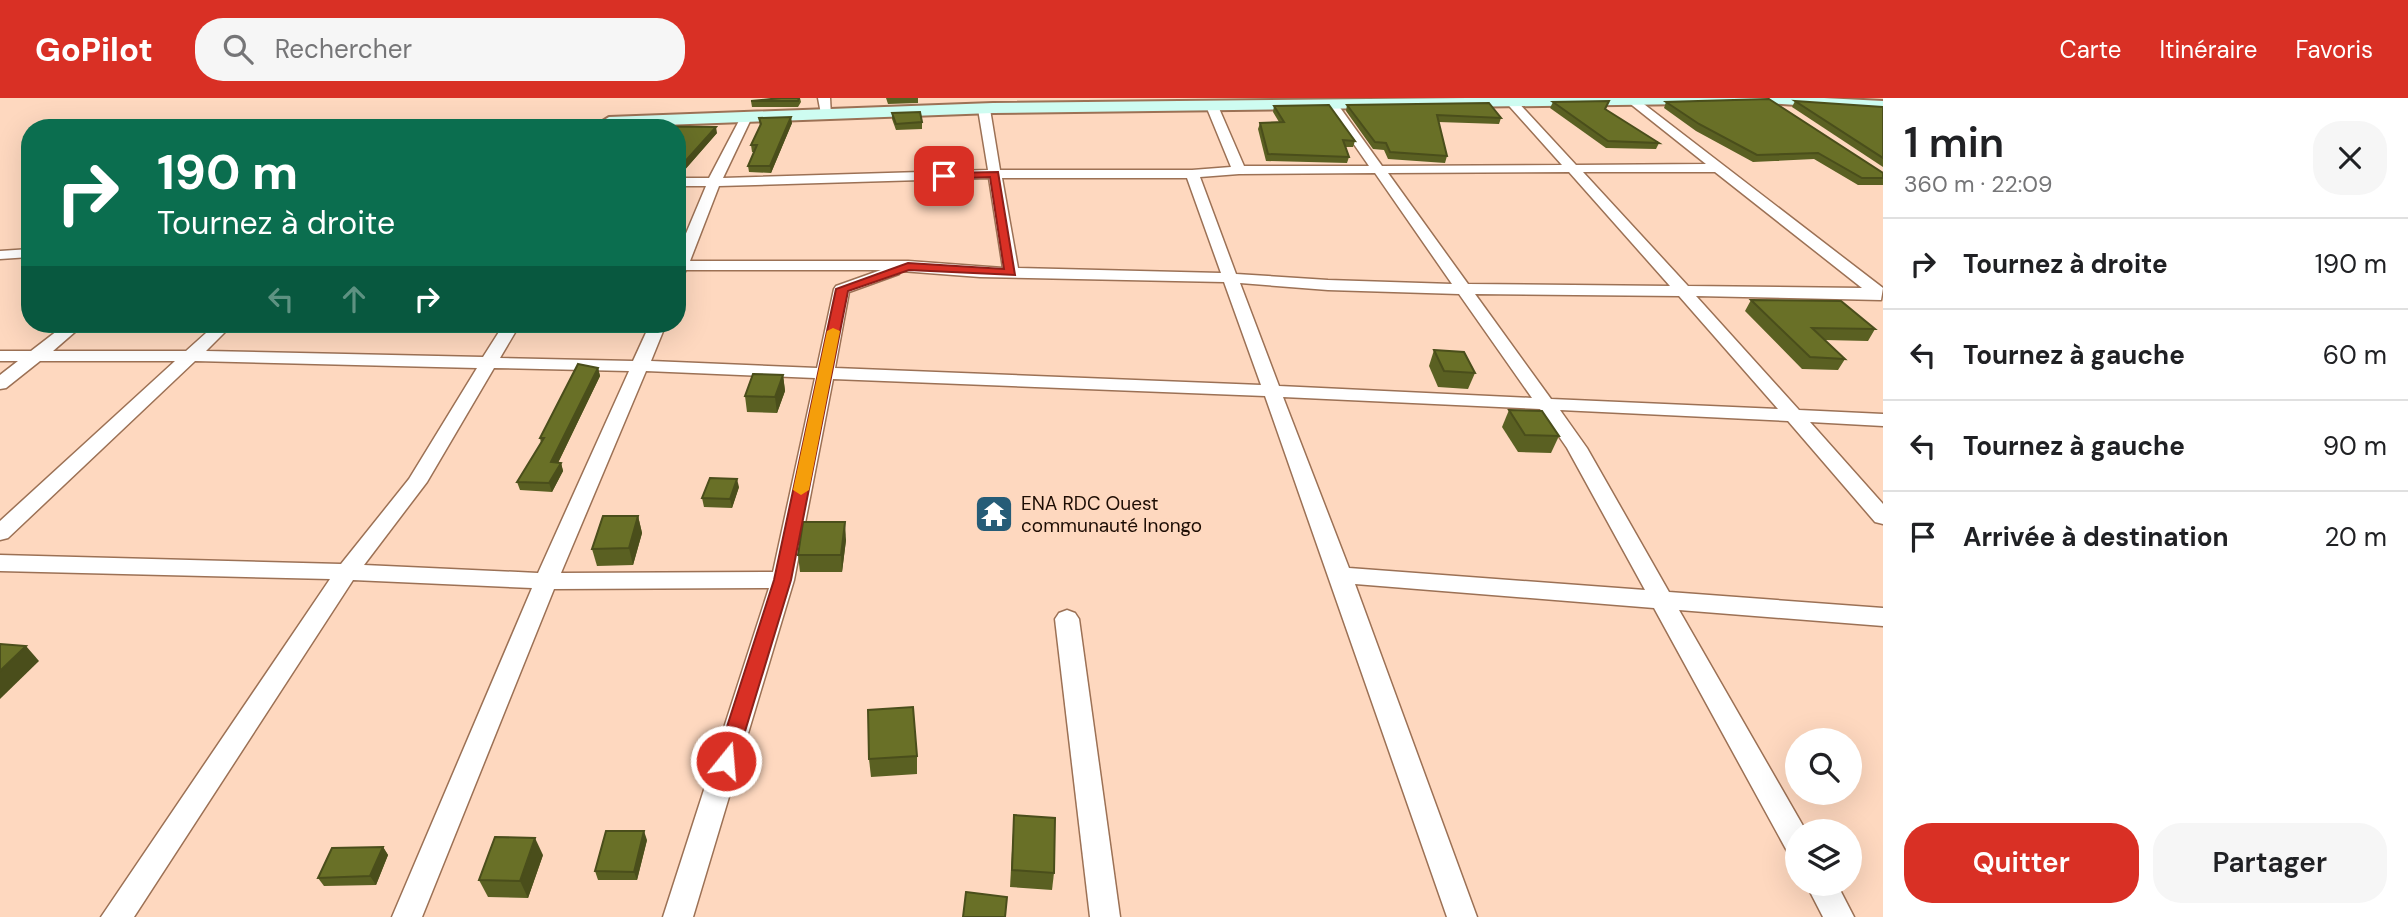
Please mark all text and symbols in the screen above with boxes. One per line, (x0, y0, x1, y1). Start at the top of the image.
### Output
search box (195, 18, 685, 81)
text: GoPilot (35, 28, 153, 71)
icon: search (219, 30, 257, 68)
text: Rechercher (275, 32, 412, 66)
text: Carte (2060, 34, 2121, 65)
text: Itinéraire (2159, 34, 2257, 65)
text: Favoris (2295, 34, 2373, 65)
text: 1 min (1904, 115, 2004, 170)
button: close (2313, 121, 2387, 195)
text: 190 m (157, 140, 298, 204)
pin (914, 146, 974, 206)
icon: right (42, 147, 133, 238)
icon: arrive (925, 157, 963, 195)
text: 360 m · 22:09 (1904, 169, 2053, 199)
text: Tournez à droite (157, 202, 395, 244)
icon: right (1904, 245, 1942, 283)
text: Tournez à droite (1963, 247, 2168, 281)
text: 190 m (2315, 247, 2387, 281)
icon: left (262, 280, 300, 318)
icon: ahead (335, 280, 373, 318)
icon: right (408, 280, 446, 318)
icon: left (1904, 336, 1942, 374)
text: Tournez à gauche (1963, 338, 2185, 372)
text: 60 m (2323, 338, 2387, 372)
icon: left (1904, 427, 1942, 465)
text: Tournez à gauche (1963, 429, 2185, 463)
text: 90 m (2323, 429, 2387, 463)
place label: ENA RDC Ouest communauté Inongo (1021, 491, 1202, 538)
temple icon: ENA RDC Ouest communauté Inongo (973, 493, 1015, 535)
icon: arrive (1904, 518, 1942, 556)
text: Arrivée à destination (1963, 520, 2229, 554)
text: 20 m (2324, 520, 2387, 554)
position arrow (689, 724, 763, 798)
map controls (1785, 728, 1862, 896)
button: search (1785, 728, 1862, 805)
button: layers (1785, 819, 1862, 896)
button: Quitter (1904, 823, 2139, 903)
button: Partager (2153, 823, 2387, 903)

